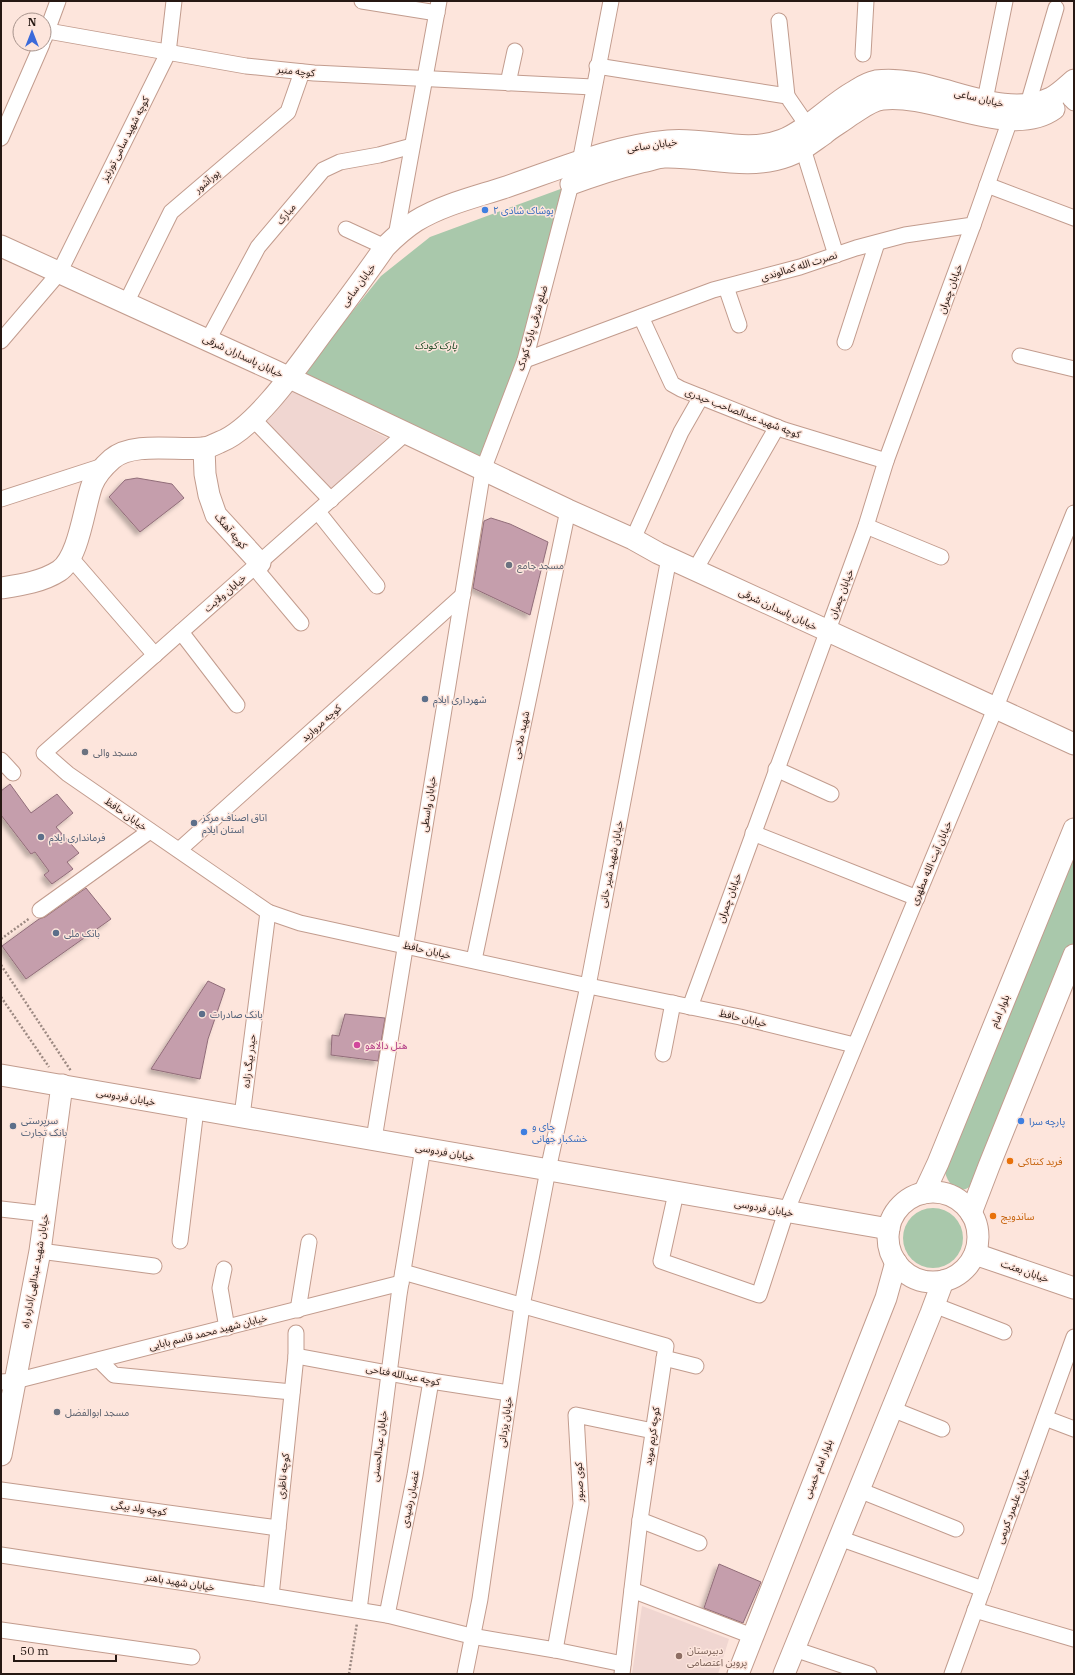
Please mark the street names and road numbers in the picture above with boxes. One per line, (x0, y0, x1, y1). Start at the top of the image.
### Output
street label: کوچه منبر (275, 62, 316, 80)
street label: خیابان ساعی (953, 86, 1005, 110)
street label: کوچه شهید سامی تورتیز (97, 94, 152, 185)
street label: خیابان ساعی (626, 135, 678, 155)
street label: پورآشور (191, 166, 223, 196)
street label: مبارک (273, 201, 299, 227)
street label: نصرت الله کمالوندی (759, 248, 839, 284)
street label: خیابان ساعی (338, 261, 378, 309)
street label: خیابان چمران (935, 262, 965, 316)
street label: ضلع شرقی پارک کودک (514, 284, 551, 372)
street label: خیابان پاسداران شرقی (201, 332, 285, 380)
street label: کوچه شهید عبدالصاحب حیدری (683, 385, 803, 441)
street label: کوچه آهنگ (212, 510, 251, 552)
street label: خیابان چمران (826, 567, 856, 621)
street label: خیابان ولایت (201, 571, 249, 615)
street label: خیابان پاسدارن شرقی (737, 585, 819, 633)
street label: کوچه مروارید (298, 701, 344, 744)
street label: شهید ملاحی (510, 710, 532, 760)
street label: خیابان واسطی (417, 775, 439, 833)
street label: خیابان حافظ (102, 795, 150, 833)
street label: خیابان شهید شیر خانی (596, 819, 626, 909)
street label: خیابان آیت الله مطهری (907, 819, 955, 907)
street label: خیابان چمران (714, 871, 744, 925)
street label: خیابان حافظ (402, 938, 452, 962)
street label: بلوار امام (988, 992, 1014, 1030)
street label: خیابان حافظ (718, 1006, 768, 1030)
street label: حیدر بیگ زاده (239, 1033, 259, 1089)
street label: خیابان فردوسی (95, 1085, 157, 1109)
street label: خیابان فردوسی (414, 1140, 476, 1164)
street label: خیابان فردوسی (733, 1196, 795, 1220)
street label: خیابان شهید عبدالهی/اداره راه (19, 1213, 51, 1329)
street label: خیابان بعثت (999, 1257, 1051, 1285)
street label: خیابان شهید محمد قاسم بابایی (148, 1311, 269, 1354)
street label: کوچه عبدالله فتاحی (365, 1361, 442, 1389)
street label: خیابان یزدانی (495, 1396, 515, 1448)
street label: کوچه کریم موید (641, 1405, 664, 1466)
street label: خیابان عبدالحسنی (368, 1410, 390, 1482)
street label: بلوار امام خمینی (800, 1437, 838, 1501)
street label: کوچه ناظری (274, 1452, 292, 1499)
street label: کوی صبور (572, 1461, 586, 1503)
street label: خیابان علیمرد کریمی (993, 1466, 1033, 1546)
street label: غضبان رشیدی (398, 1469, 422, 1529)
street label: کوچه ولد بیگی (111, 1498, 168, 1518)
street label: خیابان شهید باهنر (143, 1570, 216, 1594)

